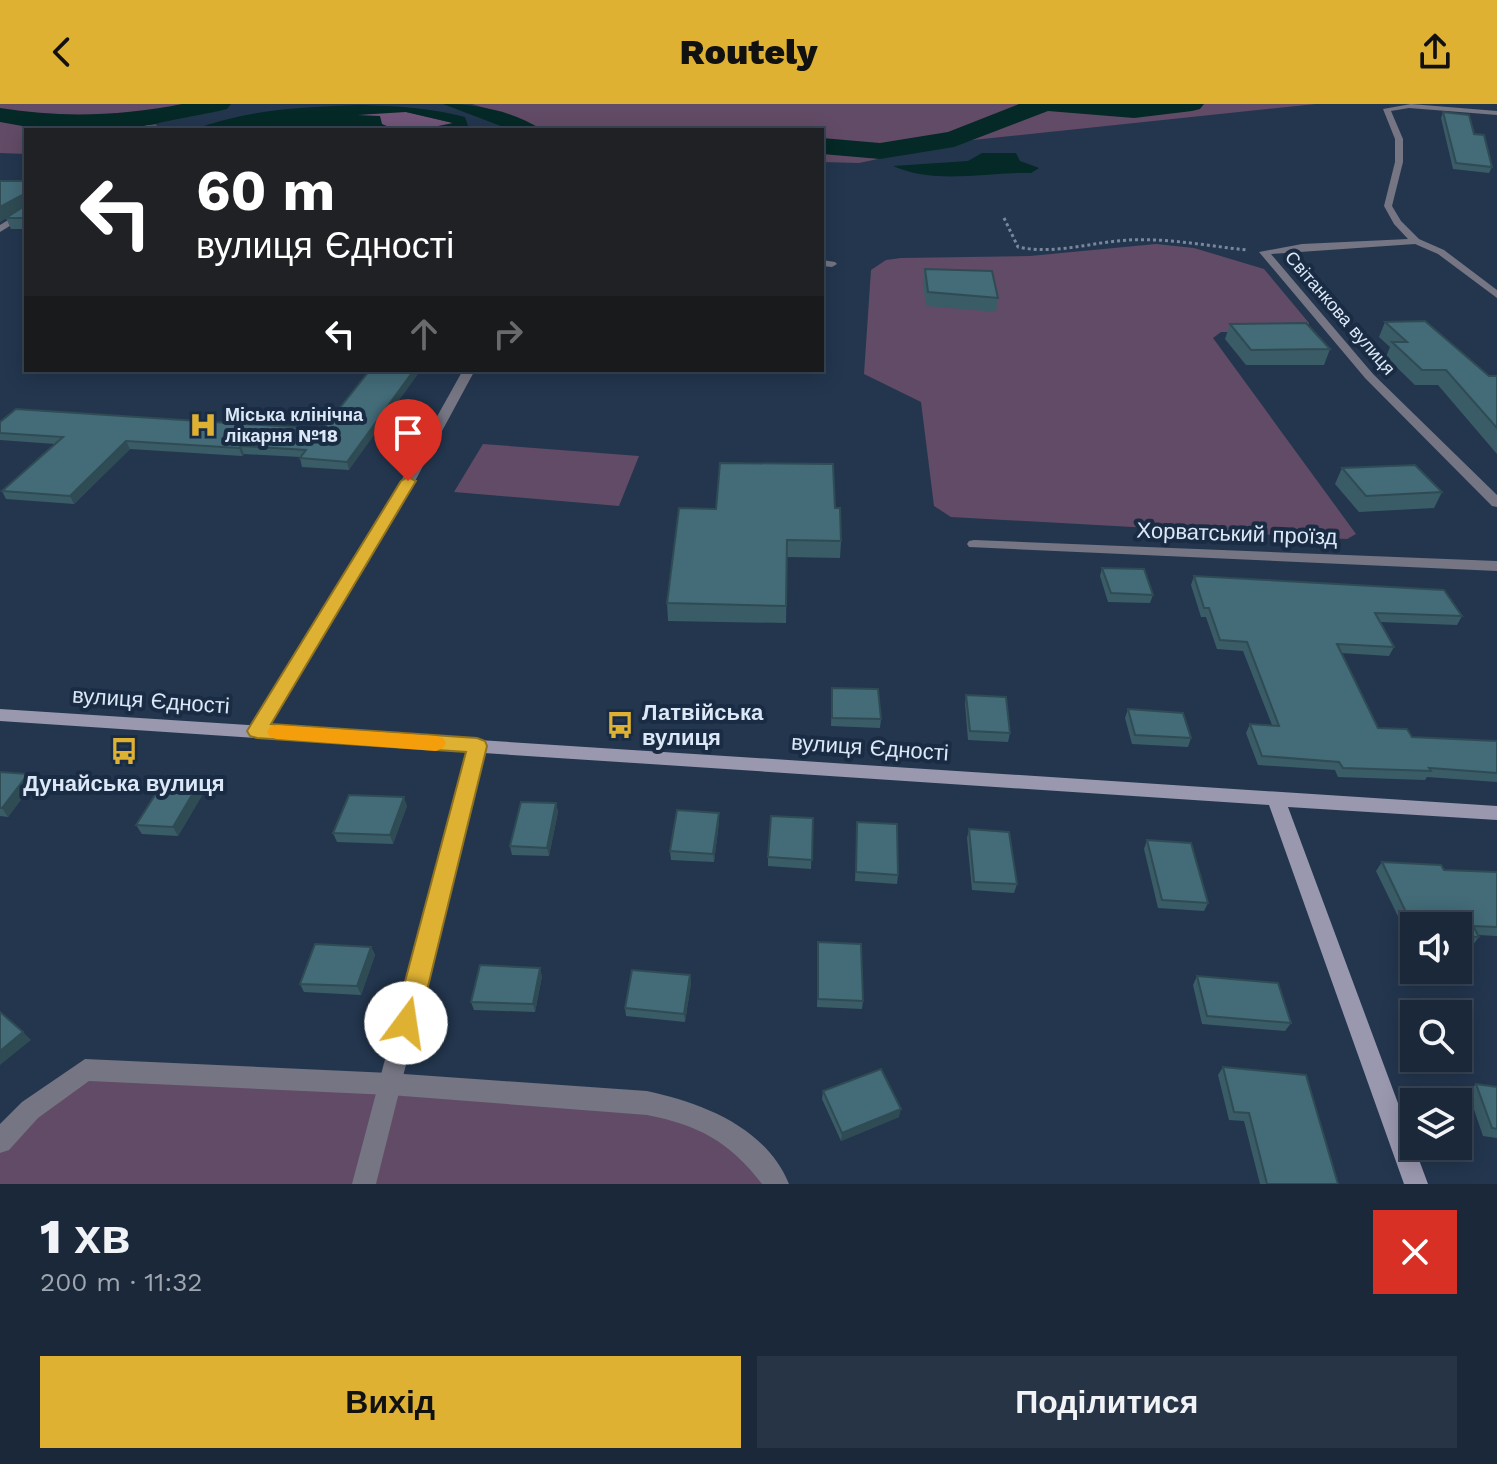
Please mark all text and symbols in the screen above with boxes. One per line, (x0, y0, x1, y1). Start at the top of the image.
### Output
icon: back (40, 30, 84, 74)
icon: share (1413, 30, 1457, 74)
text: Routely (679, 31, 818, 73)
text: 60 m (196, 158, 335, 224)
icon: left (64, 160, 168, 264)
text: вулиця Єдності (196, 225, 454, 267)
street label: Світанкова вулиця (1281, 247, 1400, 379)
icon: left (318, 312, 362, 356)
icon: ahead (402, 312, 446, 356)
icon: right (486, 312, 530, 356)
pin (374, 399, 442, 481)
place label: Міська клінічна лікарня №18 (225, 404, 364, 446)
hospital icon: Міська клінічна лікарня №18 (188, 410, 218, 440)
icon: arrive (386, 411, 430, 455)
street label: Хорватський проїзд (1136, 517, 1338, 550)
street label: вулиця Єдності (71, 683, 231, 718)
place label: Латвійська вулиця (642, 700, 764, 750)
bus stop icon: Латвійська вулиця (605, 710, 635, 740)
street label: вулиця Єдності (790, 730, 950, 765)
bus stop icon: Дунайська вулиця (109, 736, 139, 766)
place label: Дунайська вулиця (23, 771, 225, 796)
map controls (1400, 912, 1472, 1160)
button: sound (1400, 912, 1472, 984)
position arrow (364, 981, 448, 1065)
button: search (1400, 1000, 1472, 1072)
button: layers (1400, 1088, 1472, 1160)
text: 1 хв (40, 1208, 130, 1265)
button: close (1373, 1210, 1457, 1294)
text: 200 m · 11:32 (40, 1267, 203, 1297)
button: Вихід (40, 1356, 741, 1448)
button: Поділитися (757, 1356, 1457, 1448)

